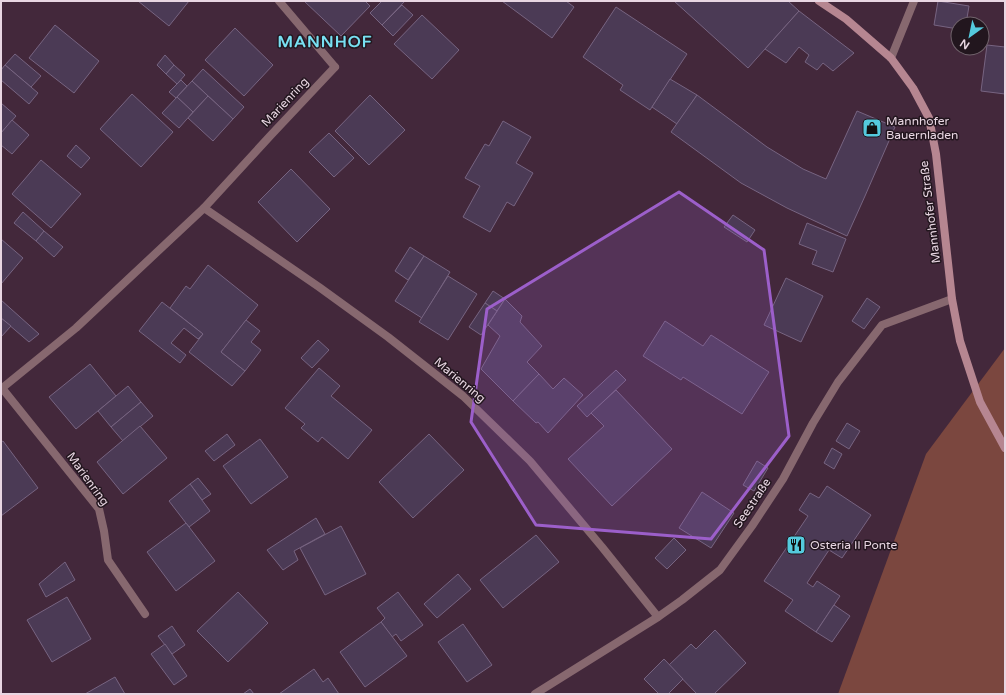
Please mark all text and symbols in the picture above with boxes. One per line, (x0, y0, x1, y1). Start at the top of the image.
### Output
north arrow (950, 16, 990, 56)
district label: MANNHOF (278, 32, 372, 52)
text: N (958, 36, 972, 52)
street label: Marienring (259, 74, 311, 130)
place label: Mannhofer Bauernladen (886, 114, 958, 142)
shop icon: Mannhofer Bauernladen (861, 117, 883, 139)
street label: Mannhofer Straße (917, 160, 943, 264)
street label: Marienring (432, 355, 488, 405)
street label: Marienring (64, 450, 112, 508)
street label: Seestraße (730, 475, 774, 530)
restaurant icon: Osteria Il Ponte (785, 534, 807, 556)
place label: Osteria Il Ponte (810, 538, 897, 552)

